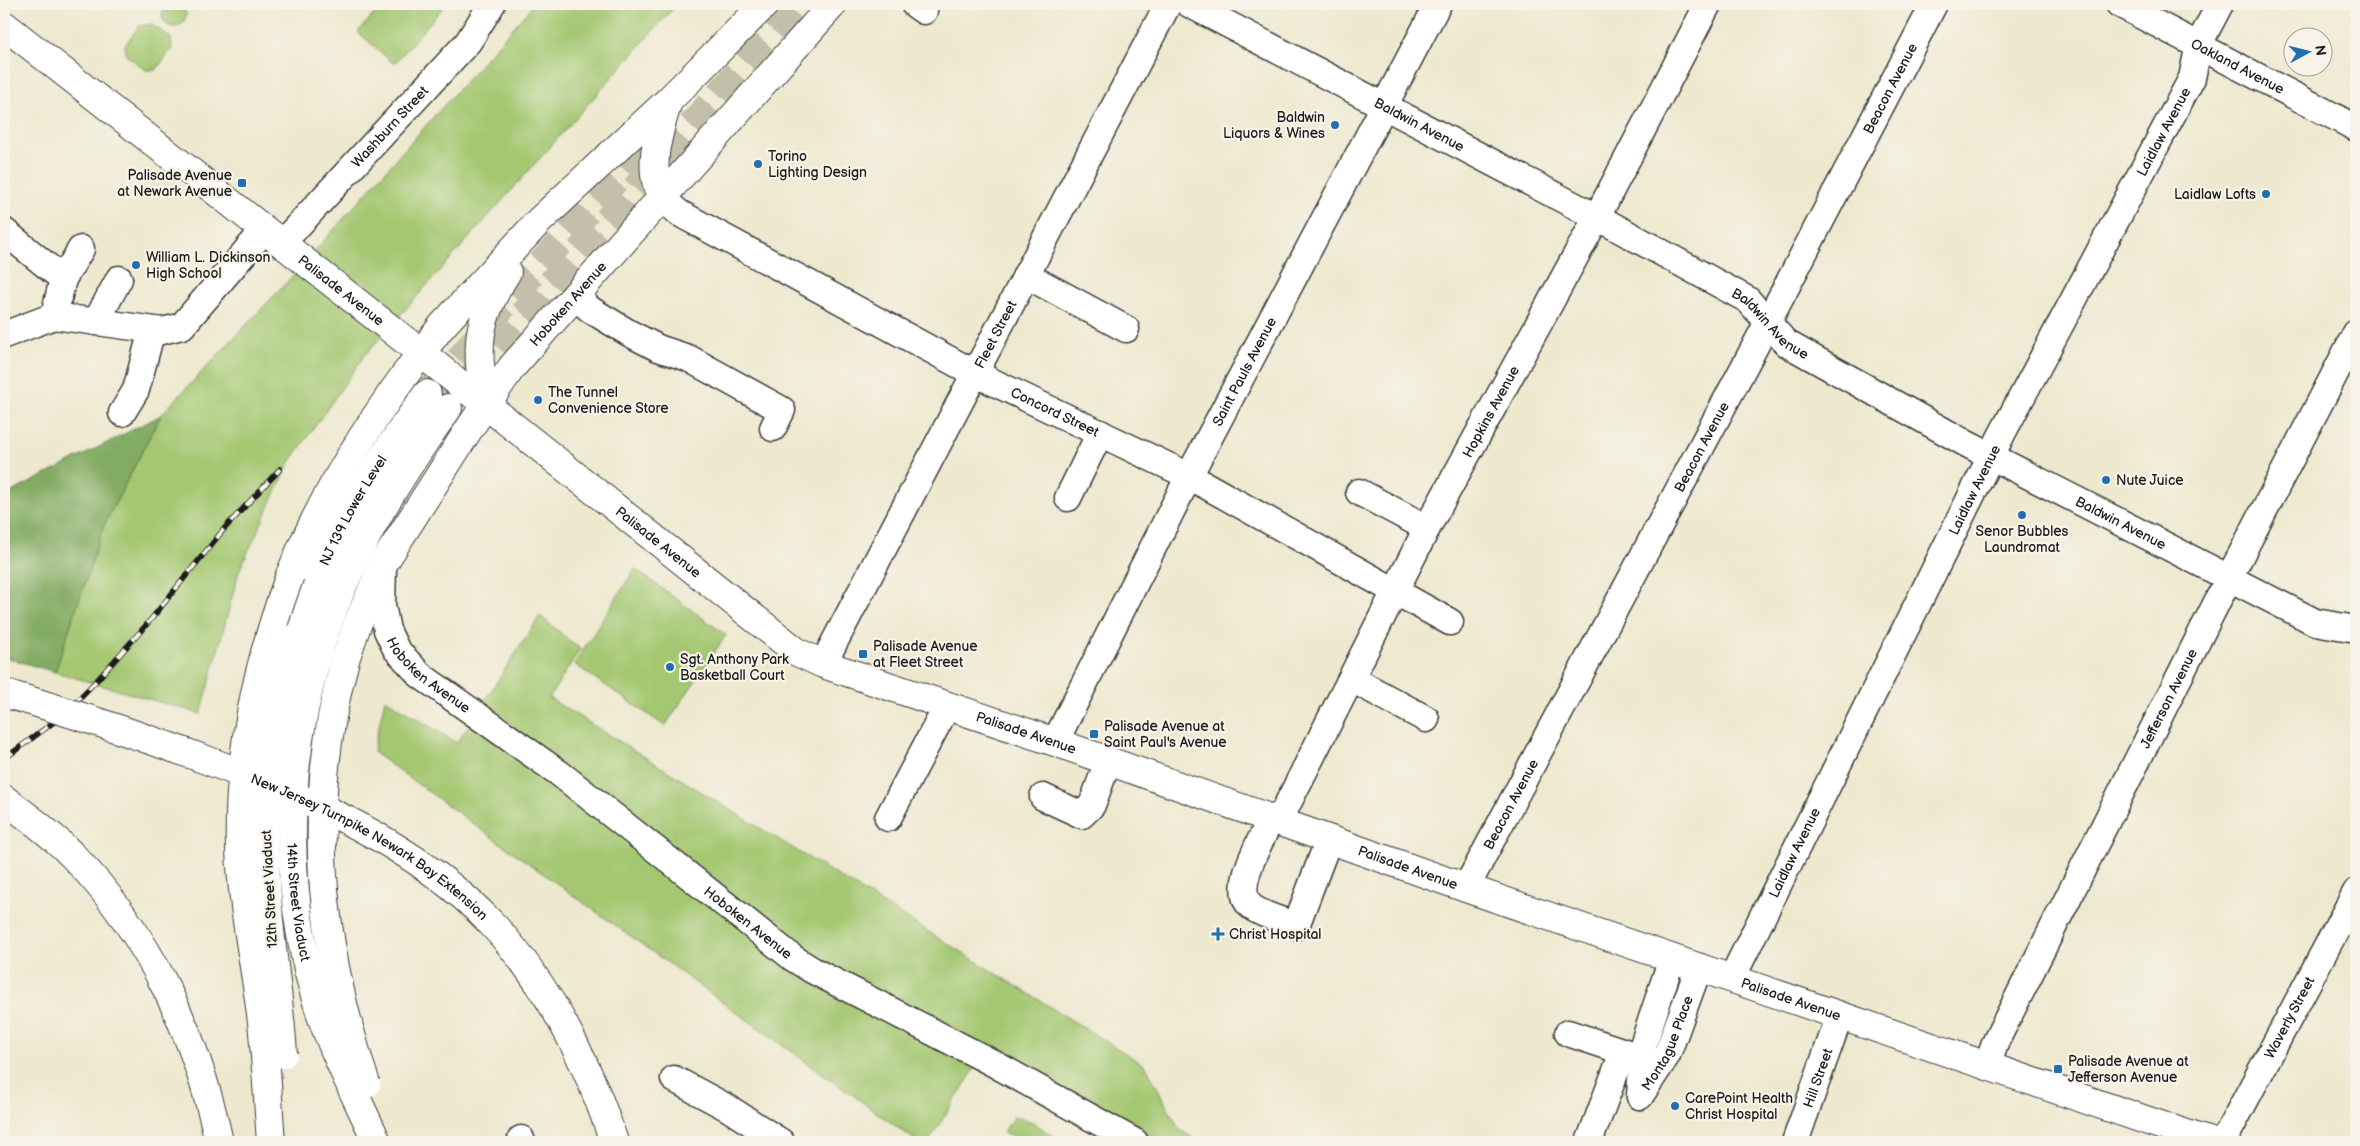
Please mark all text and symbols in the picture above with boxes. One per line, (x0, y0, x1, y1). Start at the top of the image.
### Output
north arrow (2282, 28, 2332, 78)
street label: Oakland Avenue (2188, 35, 2287, 98)
street label: Beacon Avenue (1860, 40, 1921, 137)
text: N (2311, 44, 2329, 57)
street label: Washburn Street (348, 82, 433, 171)
street label: Laidlaw Avenue (2133, 85, 2194, 179)
street label: Baldwin Avenue (1371, 94, 1467, 155)
place label: Baldwin Liquors & Wines (1223, 109, 1325, 142)
marker: Baldwin Liquors & Wines (1329, 119, 1341, 131)
place label: Torino Lighting Design (768, 148, 867, 181)
marker: Torino Lighting Design (752, 158, 764, 170)
place label: Palisade Avenue at Newark Avenue (117, 167, 232, 200)
marker: Palisade Avenue at Newark Avenue (236, 177, 248, 189)
place label: Laidlaw Lofts (2174, 186, 2256, 203)
marker: Laidlaw Lofts (2260, 188, 2272, 200)
place label: William L. Dickinson High School (146, 249, 271, 282)
street label: Palisade Avenue (295, 251, 387, 329)
street label: Hoboken Avenue (526, 258, 610, 350)
marker: William L. Dickinson High School (130, 259, 142, 271)
street label: Baldwin Avenue (1729, 285, 1812, 363)
street label: Fleet Street (971, 297, 1021, 371)
street label: Saint Pauls Avenue (1209, 314, 1280, 429)
street label: Hopkins Avenue (1459, 363, 1523, 461)
place label: The Tunnel Convenience Store (548, 384, 669, 417)
street label: Concord Street (1008, 384, 1102, 441)
marker: The Tunnel Convenience Store (532, 394, 544, 406)
street label: Beacon Avenue (1671, 399, 1733, 495)
street label: Laidlaw Avenue (1945, 442, 2004, 538)
street label: NJ 139 Lower Level (316, 452, 391, 568)
place label: Nute Juice (2116, 472, 2184, 489)
marker: Nute Juice (2100, 474, 2112, 486)
street label: Baldwin Avenue (2072, 493, 2169, 553)
street label: Palisade Avenue (612, 503, 704, 581)
marker: Senor Bubbles Laundromat (2016, 509, 2028, 521)
place label: Senor Bubbles Laundromat (1976, 523, 2068, 556)
street label: Hoboken Avenue (383, 634, 474, 717)
place label: Palisade Avenue at Fleet Street (873, 638, 978, 671)
street label: Jefferson Avenue (2137, 646, 2201, 751)
marker: Palisade Avenue at Fleet Street (857, 648, 869, 660)
place label: Sgt. Anthony Park Basketball Court (680, 651, 789, 684)
marker: Sgt. Anthony Park Basketball Court (664, 661, 676, 673)
street label: Palisade Avenue (974, 708, 1078, 758)
place label: Palisade Avenue at Saint Paul's Avenue (1104, 718, 1227, 751)
marker: Palisade Avenue at Saint Paul's Avenue (1088, 728, 1100, 740)
street label: Beacon Avenue (1480, 756, 1542, 853)
street label: New Jersey Turnpike Newark Bay Extension (248, 770, 491, 924)
street label: Laidlaw Avenue (1765, 805, 1824, 901)
street label: 12th Street Viaduct (258, 829, 281, 949)
street label: Palisade Avenue (1356, 842, 1460, 893)
street label: 14th Street Viaduct (283, 843, 314, 963)
street label: Hoboken Avenue (700, 883, 795, 963)
place label: Christ Hospital (1229, 926, 1321, 943)
marker: Christ Hospital (1211, 927, 1225, 941)
street label: Waverly Street (2261, 973, 2319, 1062)
street label: Palisade Avenue (1739, 975, 1843, 1024)
street label: Montague Place (1638, 993, 1697, 1094)
street label: Hill Street (1800, 1045, 1837, 1110)
place label: Palisade Avenue at Jefferson Avenue (2068, 1053, 2189, 1086)
marker: Palisade Avenue at Jefferson Avenue (2052, 1063, 2064, 1075)
place label: CarePoint Health Christ Hospital (1685, 1090, 1793, 1123)
marker: CarePoint Health Christ Hospital (1669, 1100, 1681, 1112)

